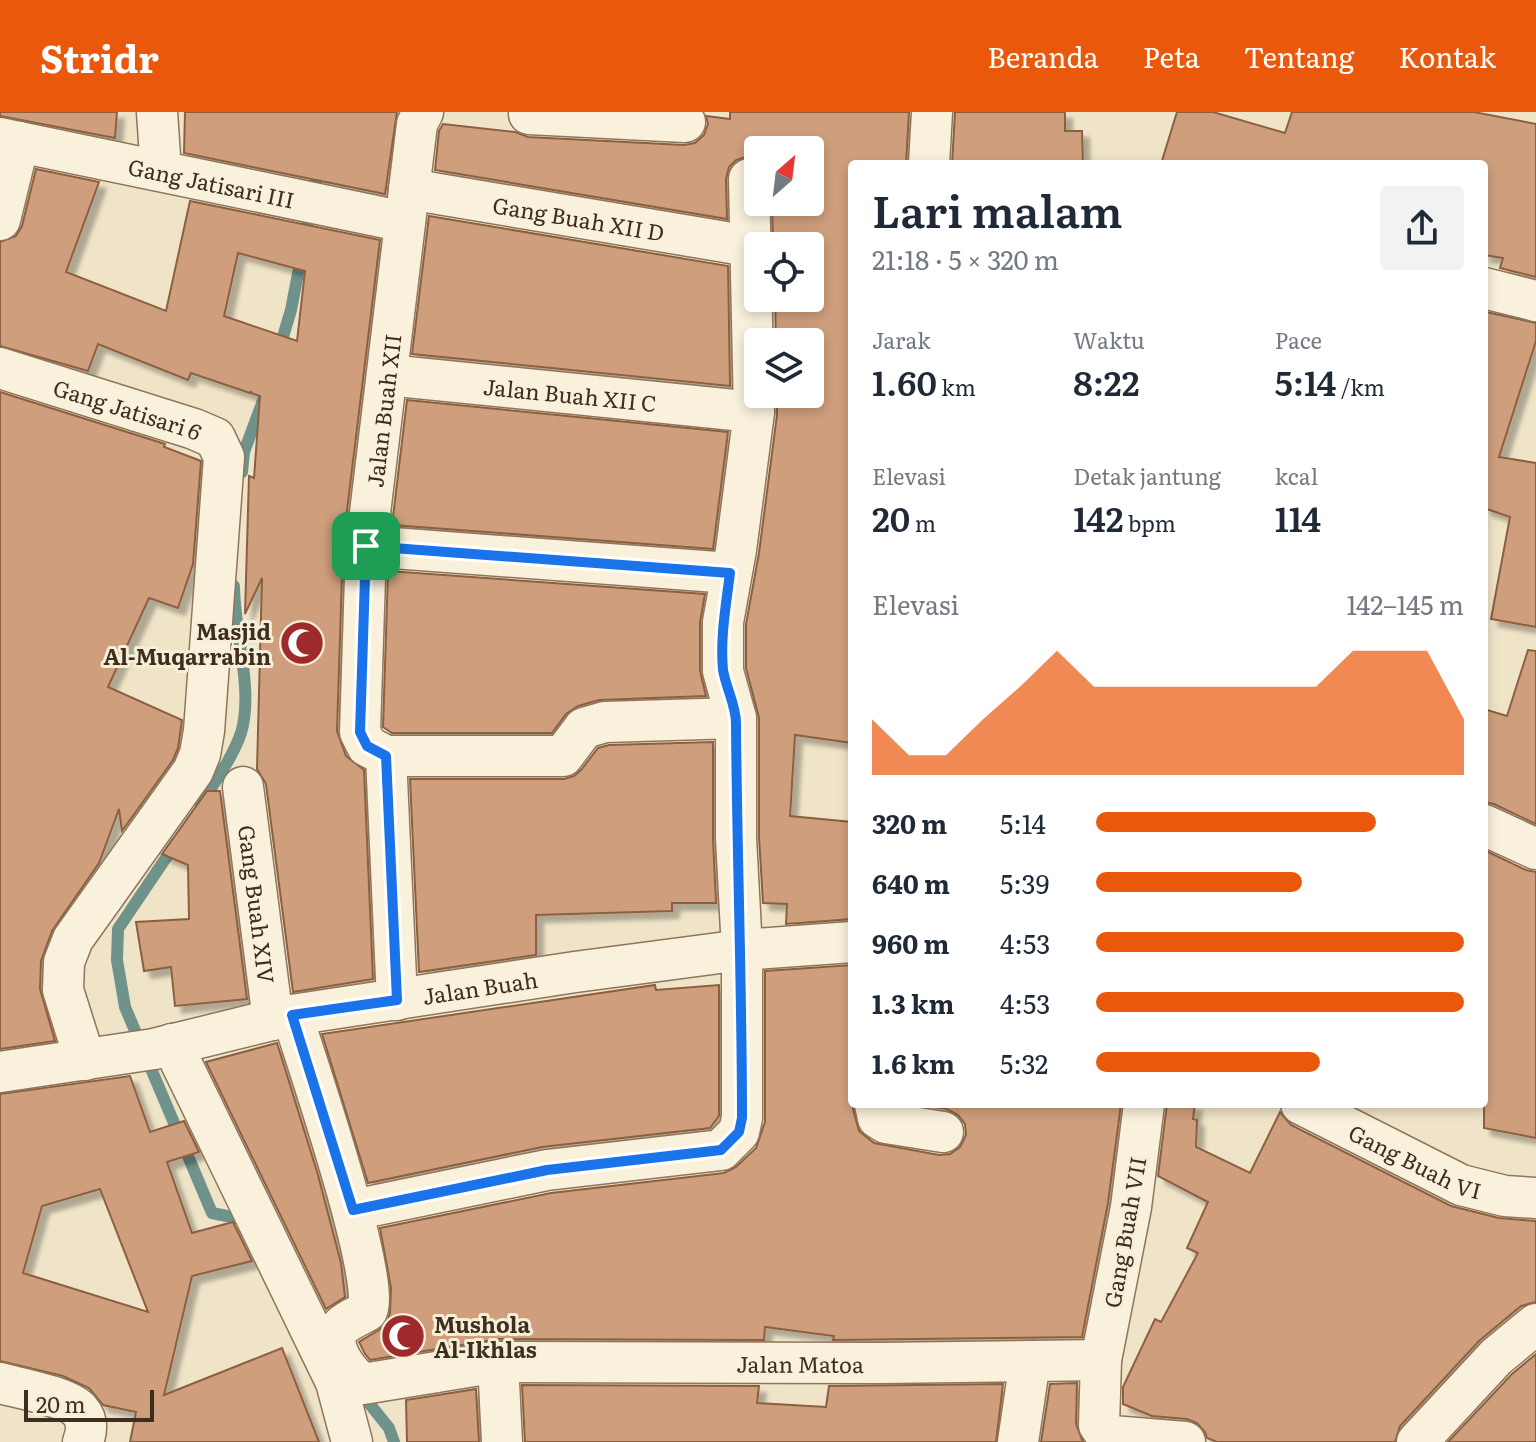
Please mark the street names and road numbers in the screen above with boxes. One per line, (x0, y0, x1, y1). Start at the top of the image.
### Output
street label: Gang Jatisari III (125, 149, 298, 215)
street label: Gang Buah XII D (490, 187, 667, 248)
street label: Jalan Buah XII (357, 332, 408, 489)
street label: Jalan Buah XII C (482, 368, 658, 419)
street label: Gang Jatisari 6 (50, 369, 208, 447)
street label: Gang Buah XIV (232, 823, 285, 985)
street label: Jalan Buah (420, 961, 540, 1011)
street label: Gang Buah VI (1343, 1115, 1485, 1206)
street label: Gang Buah VII (1094, 1154, 1154, 1310)
street label: Jalan Matoa (736, 1346, 864, 1379)

